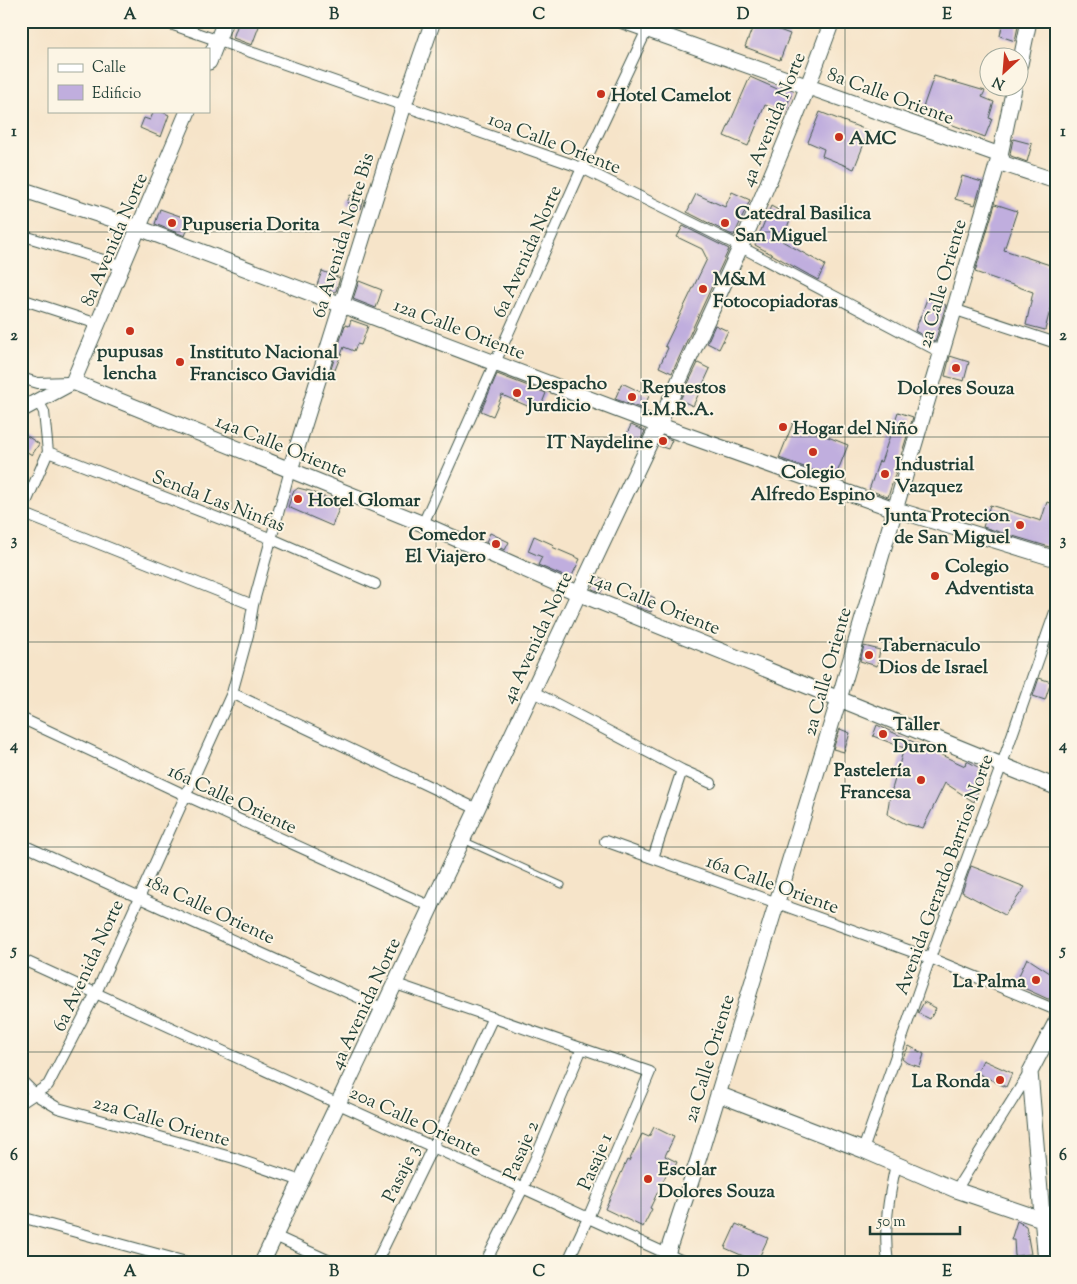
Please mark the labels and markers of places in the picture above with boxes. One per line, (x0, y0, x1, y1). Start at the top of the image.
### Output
place label: Hotel Camelot (611, 83, 731, 110)
marker: Hotel Camelot (595, 88, 607, 100)
place label: AMC (849, 126, 897, 153)
marker: AMC (833, 131, 845, 143)
place label: Catedral Basilica San Miguel (735, 201, 872, 250)
place label: Pupuseria Dorita (182, 212, 320, 239)
marker: Pupuseria Dorita (166, 217, 178, 229)
marker: Catedral Basilica San Miguel (719, 217, 731, 229)
place label: M&M Fotocopiadoras (713, 267, 838, 316)
marker: M&M Fotocopiadoras (697, 283, 709, 295)
marker: pupusas lencha (124, 325, 136, 337)
place label: pupusas lencha (97, 339, 164, 388)
place label: Instituto Nacional Francisco Gavidia (190, 340, 339, 389)
marker: Instituto Nacional Francisco Gavidia (174, 356, 186, 368)
marker: Dolores Souza (950, 362, 962, 374)
place label: Despacho Jurdicio (525, 371, 608, 420)
place label: Repuestos I.M.R.A. (642, 375, 726, 424)
place label: Dolores Souza (898, 376, 1015, 403)
marker: Despacho Jurdicio (511, 387, 523, 399)
marker: Repuestos I.M.R.A. (626, 391, 638, 403)
place label: Hogar del Niño (793, 416, 919, 443)
marker: Hogar del Niño (777, 421, 789, 433)
place label: IT Naydeline (547, 430, 653, 457)
marker: IT Naydeline (657, 435, 669, 447)
marker: Colegio Alfredo Espino (807, 446, 819, 458)
place label: Industrial Vazquez (895, 452, 975, 501)
place label: Colegio Alfredo Espino (751, 460, 876, 509)
marker: Industrial Vazquez (879, 468, 891, 480)
place label: Hotel Glomar (308, 488, 421, 515)
marker: Hotel Glomar (292, 493, 304, 505)
place label: Junta Protecion de San Miguel (882, 503, 1011, 552)
marker: Junta Protecion de San Miguel (1014, 519, 1026, 531)
place label: Comedor El Viajero (405, 522, 487, 571)
marker: Comedor El Viajero (490, 538, 502, 550)
place label: Colegio Adventista (945, 554, 1034, 603)
marker: Colegio Adventista (929, 570, 941, 582)
place label: Tabernaculo Dios de Israel (879, 633, 989, 682)
marker: Tabernaculo Dios de Israel (863, 649, 875, 661)
place label: Taller Duron (893, 712, 949, 761)
marker: Taller Duron (877, 728, 889, 740)
place label: Pastelería Francesa (834, 758, 911, 807)
marker: Pastelería Francesa (915, 774, 927, 786)
place label: La Palma (953, 969, 1026, 996)
marker: La Palma (1030, 974, 1042, 986)
place label: La Ronda (912, 1069, 990, 1096)
marker: La Ronda (994, 1074, 1006, 1086)
place label: Escolar Dolores Souza (658, 1157, 775, 1206)
marker: Escolar Dolores Souza (642, 1173, 654, 1185)

